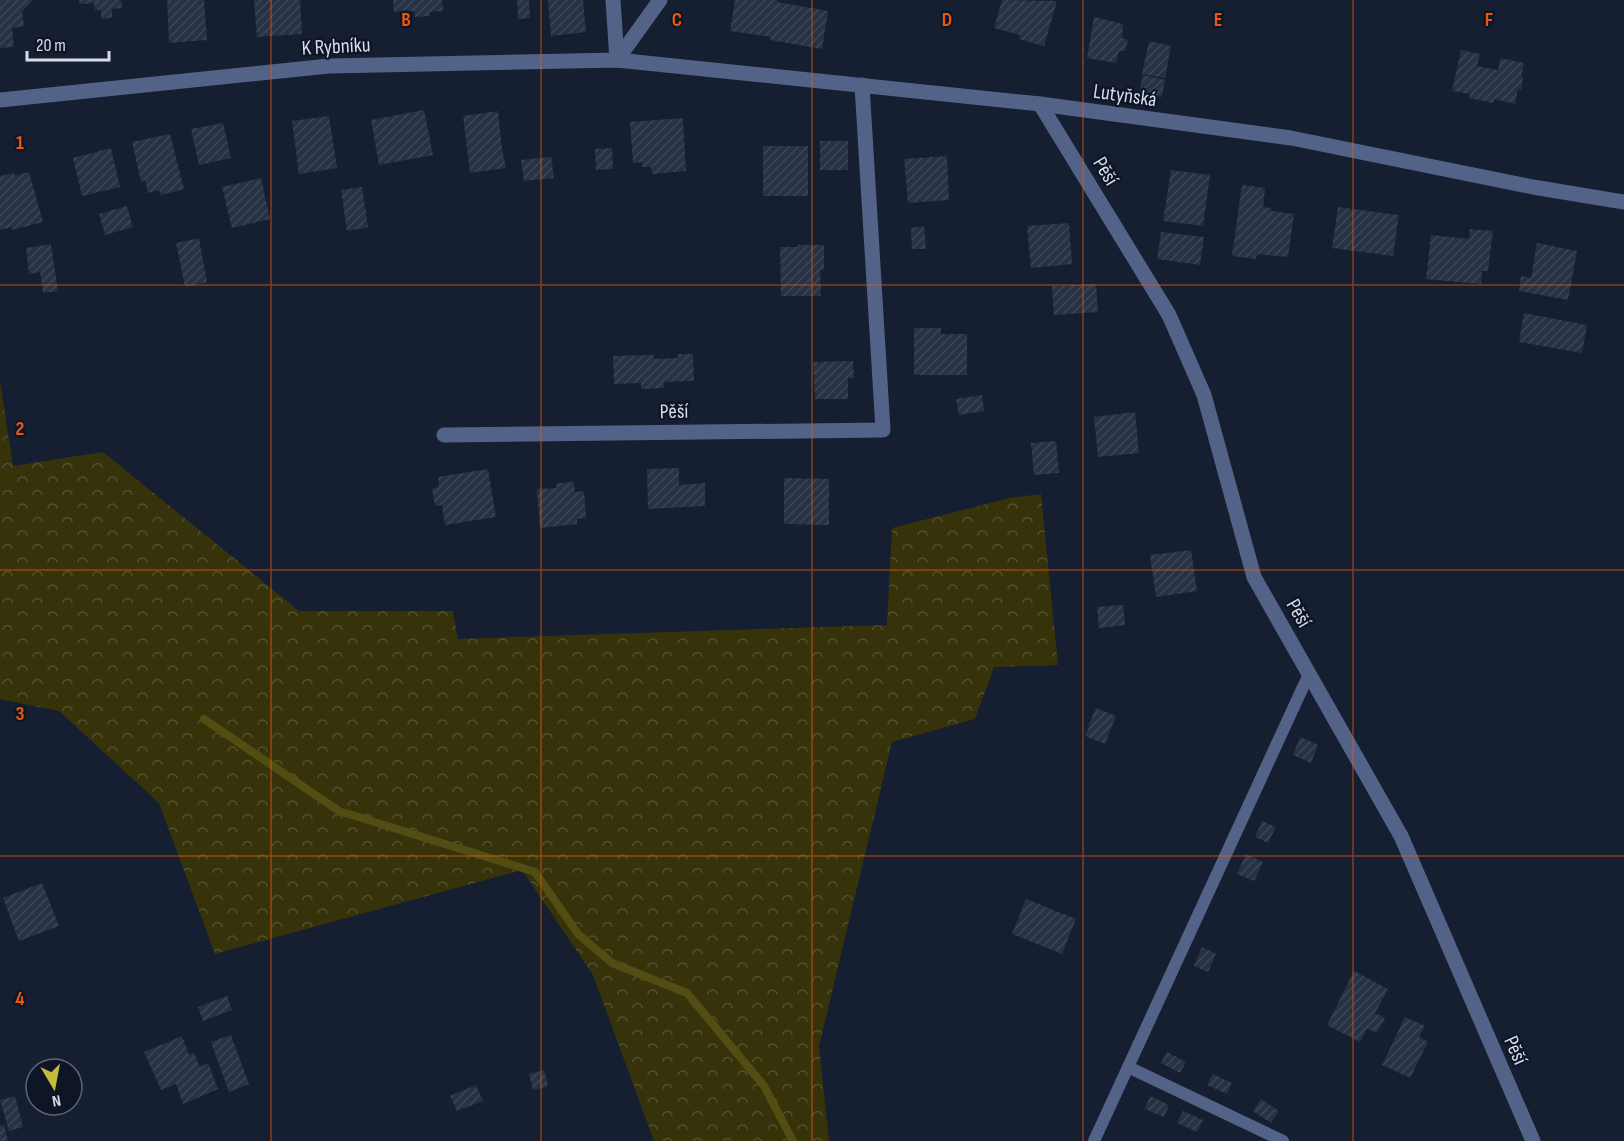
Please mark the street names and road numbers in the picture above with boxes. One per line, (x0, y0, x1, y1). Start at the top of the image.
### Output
street label: K Rybníku (301, 32, 371, 61)
street label: Lutyňská (1092, 79, 1158, 112)
street label: Pěší (1087, 152, 1124, 190)
street label: Pěší (659, 399, 689, 424)
street label: Pěší (1281, 595, 1317, 632)
street label: Pěší (1498, 1032, 1533, 1069)

